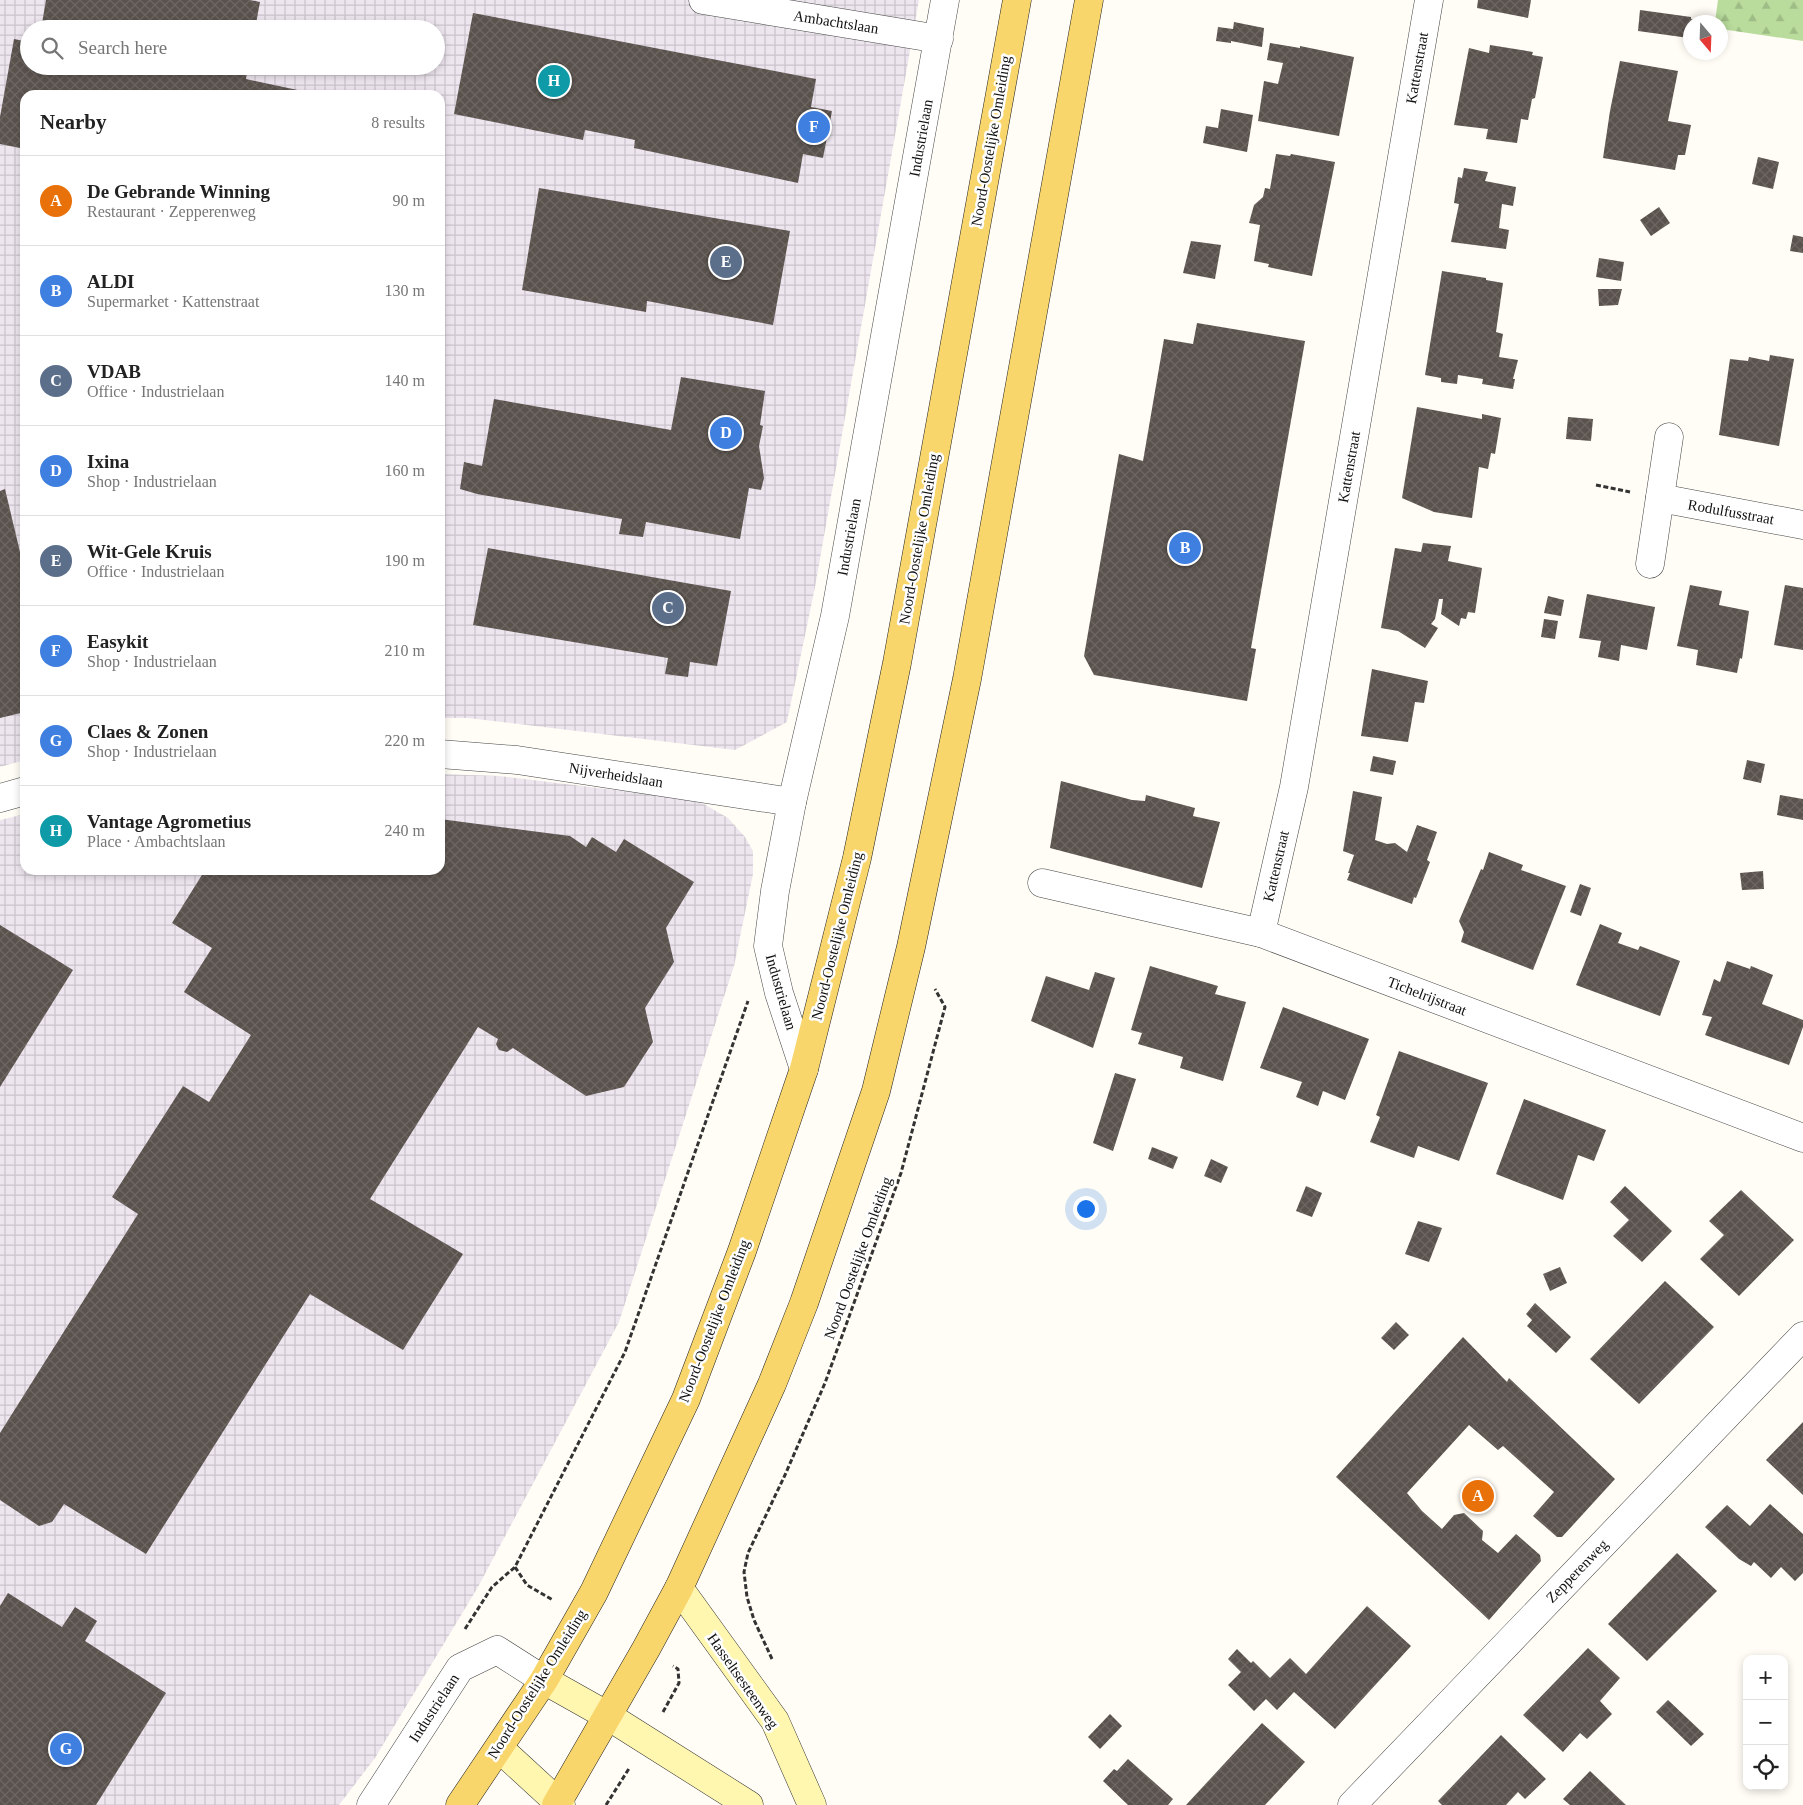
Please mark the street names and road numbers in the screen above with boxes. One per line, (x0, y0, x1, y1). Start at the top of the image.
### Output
street label: Ambachtslaan (792, 7, 880, 37)
street label: Kattenstraat (1403, 30, 1431, 105)
street label: Noord-Oostelijke Omleiding (968, 54, 1014, 228)
street label: Industrielaan (906, 98, 936, 178)
street label: Kattenstraat (1335, 429, 1363, 504)
street label: Noord-Oostelijke Omleiding (896, 452, 942, 626)
street label: Industrielaan (834, 497, 864, 577)
street label: Rodulfusstraat (1687, 497, 1776, 528)
street label: Nijverheidslaan (568, 760, 665, 790)
street label: Kattenstraat (1260, 828, 1292, 903)
street label: Noord-Oostelijke Omleiding (808, 850, 866, 1022)
street label: Industrielaan (763, 952, 800, 1032)
street label: Tichelrijstraat (1385, 974, 1470, 1019)
street label: Noord Oostelijke Omleiding (821, 1174, 895, 1341)
street label: Noord-Oostelijke Omleiding (676, 1237, 753, 1405)
street label: Zepperenweg (1543, 1536, 1611, 1606)
street label: Noord-Oostelijke Omleiding (484, 1606, 590, 1762)
street label: Hasseltsesteenweg (704, 1630, 782, 1732)
street label: Industrielaan (406, 1670, 462, 1745)

